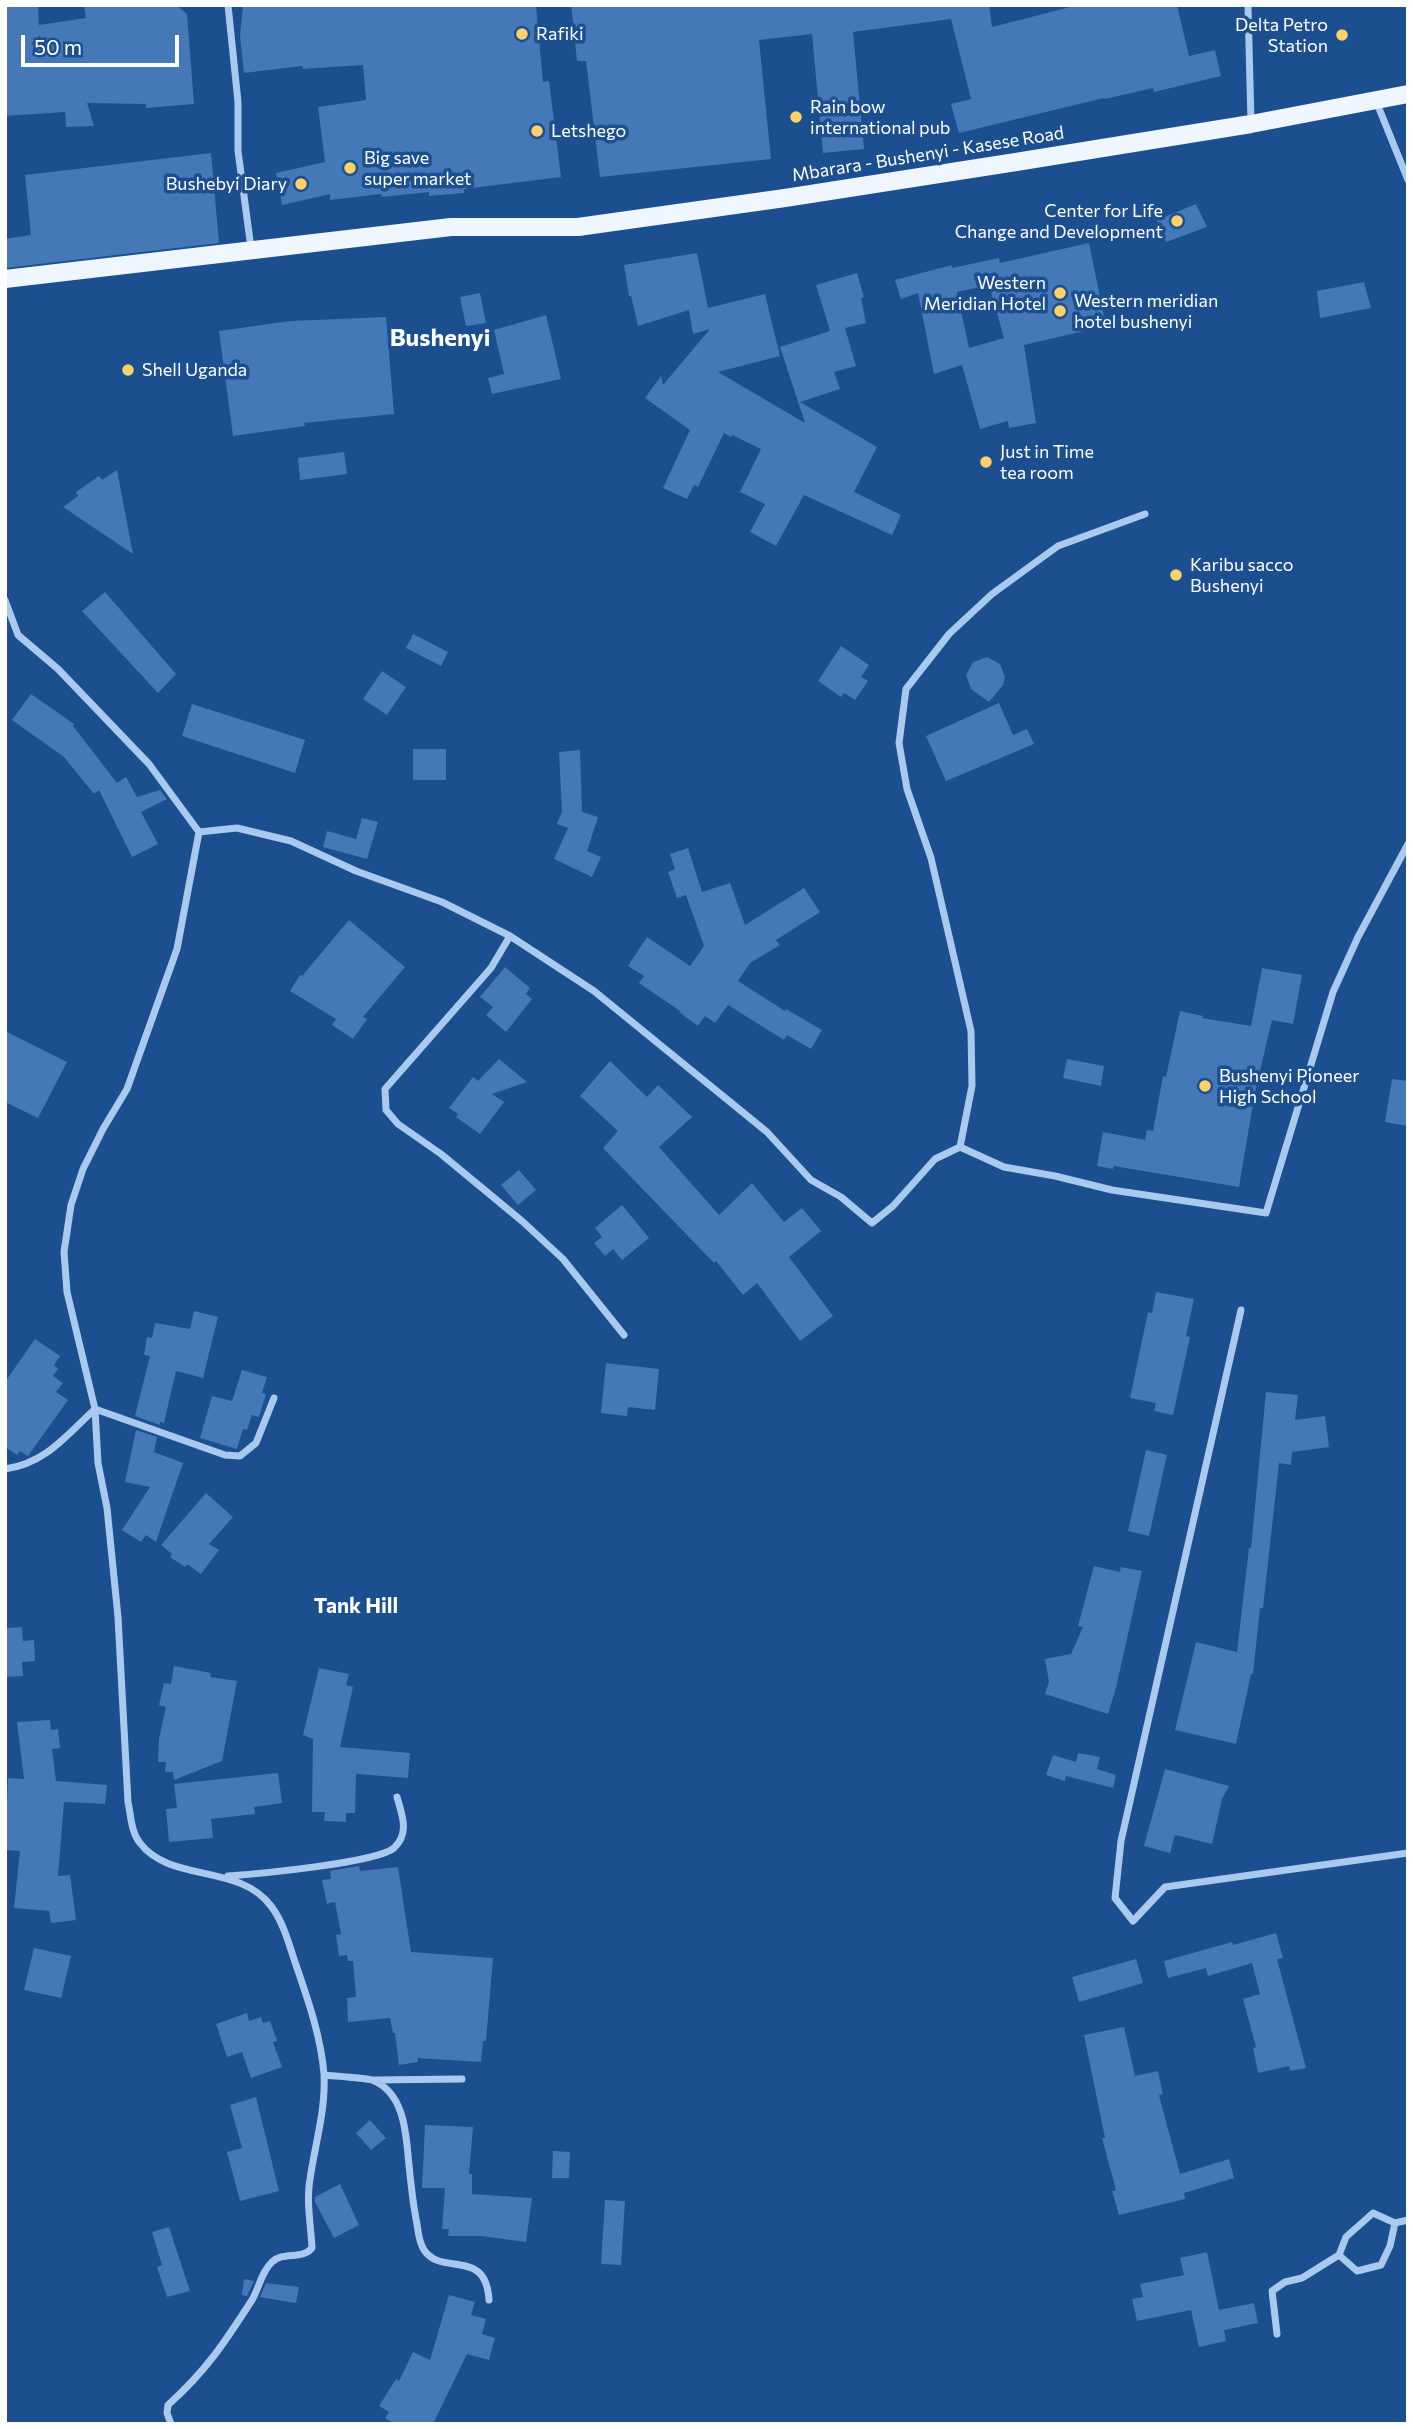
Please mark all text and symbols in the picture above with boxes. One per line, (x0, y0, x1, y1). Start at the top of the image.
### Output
place label: Delta Petro Station (1235, 14, 1328, 56)
scale bar (24, 21, 182, 65)
place label: Rafiki (536, 23, 584, 45)
marker: Rafiki (514, 26, 530, 42)
marker: Delta Petro Station (1334, 27, 1350, 43)
text: 50 m (34, 34, 82, 59)
place label: Rain bow international pub (810, 96, 950, 138)
marker: Rain bow international pub (788, 109, 804, 125)
place label: Letshego (551, 120, 626, 142)
street label: Mbarara - Bushenyi - Kasese Road (790, 122, 1066, 186)
marker: Letshego (529, 123, 545, 139)
place label: Big save super market (364, 147, 471, 190)
marker: Big save super market (342, 160, 358, 176)
place label: Bushebyi Diary (166, 173, 287, 195)
marker: Bushebyi Diary (293, 176, 309, 192)
place label: Center for Life Change and Development (955, 200, 1163, 242)
marker: Center for Life Change and Development (1169, 213, 1185, 229)
place label: Western Meridian Hotel (924, 272, 1046, 314)
marker: Western Meridian Hotel (1052, 285, 1068, 301)
place label: Western meridian hotel bushenyi (1074, 290, 1218, 332)
marker: Western meridian hotel bushenyi (1052, 303, 1068, 319)
district label: Bushenyi (390, 324, 490, 352)
place label: Shell Uganda (142, 359, 247, 381)
marker: Shell Uganda (120, 362, 136, 378)
place label: Just in Time tea room (1000, 441, 1094, 484)
marker: Just in Time tea room (978, 454, 994, 470)
place label: Karibu sacco Bushenyi (1190, 554, 1294, 596)
marker: Karibu sacco Bushenyi (1168, 567, 1184, 583)
place label: Bushenyi Pioneer High School (1219, 1065, 1359, 1108)
marker: Bushenyi Pioneer High School (1197, 1078, 1213, 1094)
district label: Tank Hill (314, 1593, 398, 1619)

